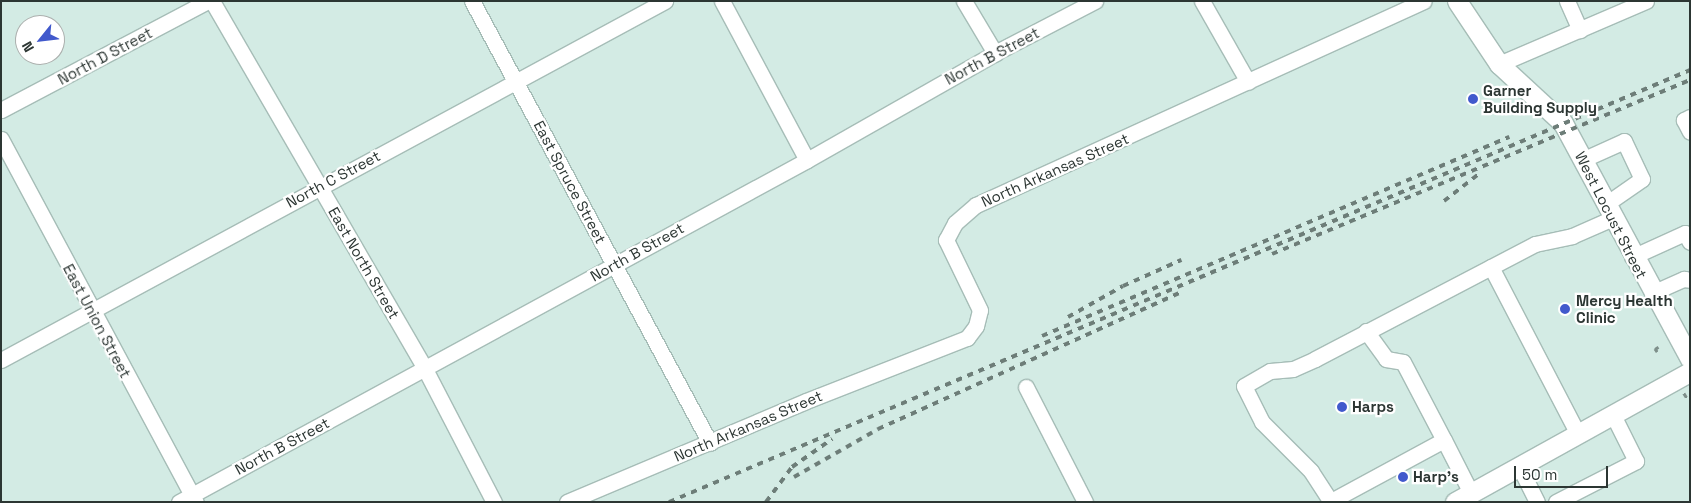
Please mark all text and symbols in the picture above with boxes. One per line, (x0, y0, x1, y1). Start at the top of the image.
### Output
north arrow (15, 15, 65, 65)
street label: North D Street (55, 24, 155, 88)
street label: North B Street (942, 24, 1042, 88)
text: N (18, 38, 38, 55)
place label: Garner Building Supply (1483, 81, 1597, 116)
marker: Garner Building Supply (1467, 93, 1479, 105)
street label: East Spruce Street (530, 117, 610, 247)
street label: North Arkansas Street (978, 129, 1132, 211)
street label: North C Street (283, 147, 383, 211)
street label: West Locust Street (1571, 148, 1651, 282)
street label: East North Street (325, 204, 403, 322)
street label: North B Street (587, 219, 687, 285)
street label: East Union Street (59, 261, 135, 381)
place label: Mercy Health Clinic (1576, 291, 1673, 326)
marker: Mercy Health Clinic (1558, 302, 1572, 316)
street label: North Arkansas Street (671, 387, 825, 465)
place label: Harps (1352, 398, 1394, 416)
marker: Harps (1336, 401, 1348, 413)
street label: North B Street (232, 414, 332, 478)
scale bar (1516, 456, 1610, 488)
text: 50 m (1522, 465, 1557, 484)
place label: Harp's (1413, 468, 1459, 486)
marker: Harp's (1397, 471, 1409, 483)

